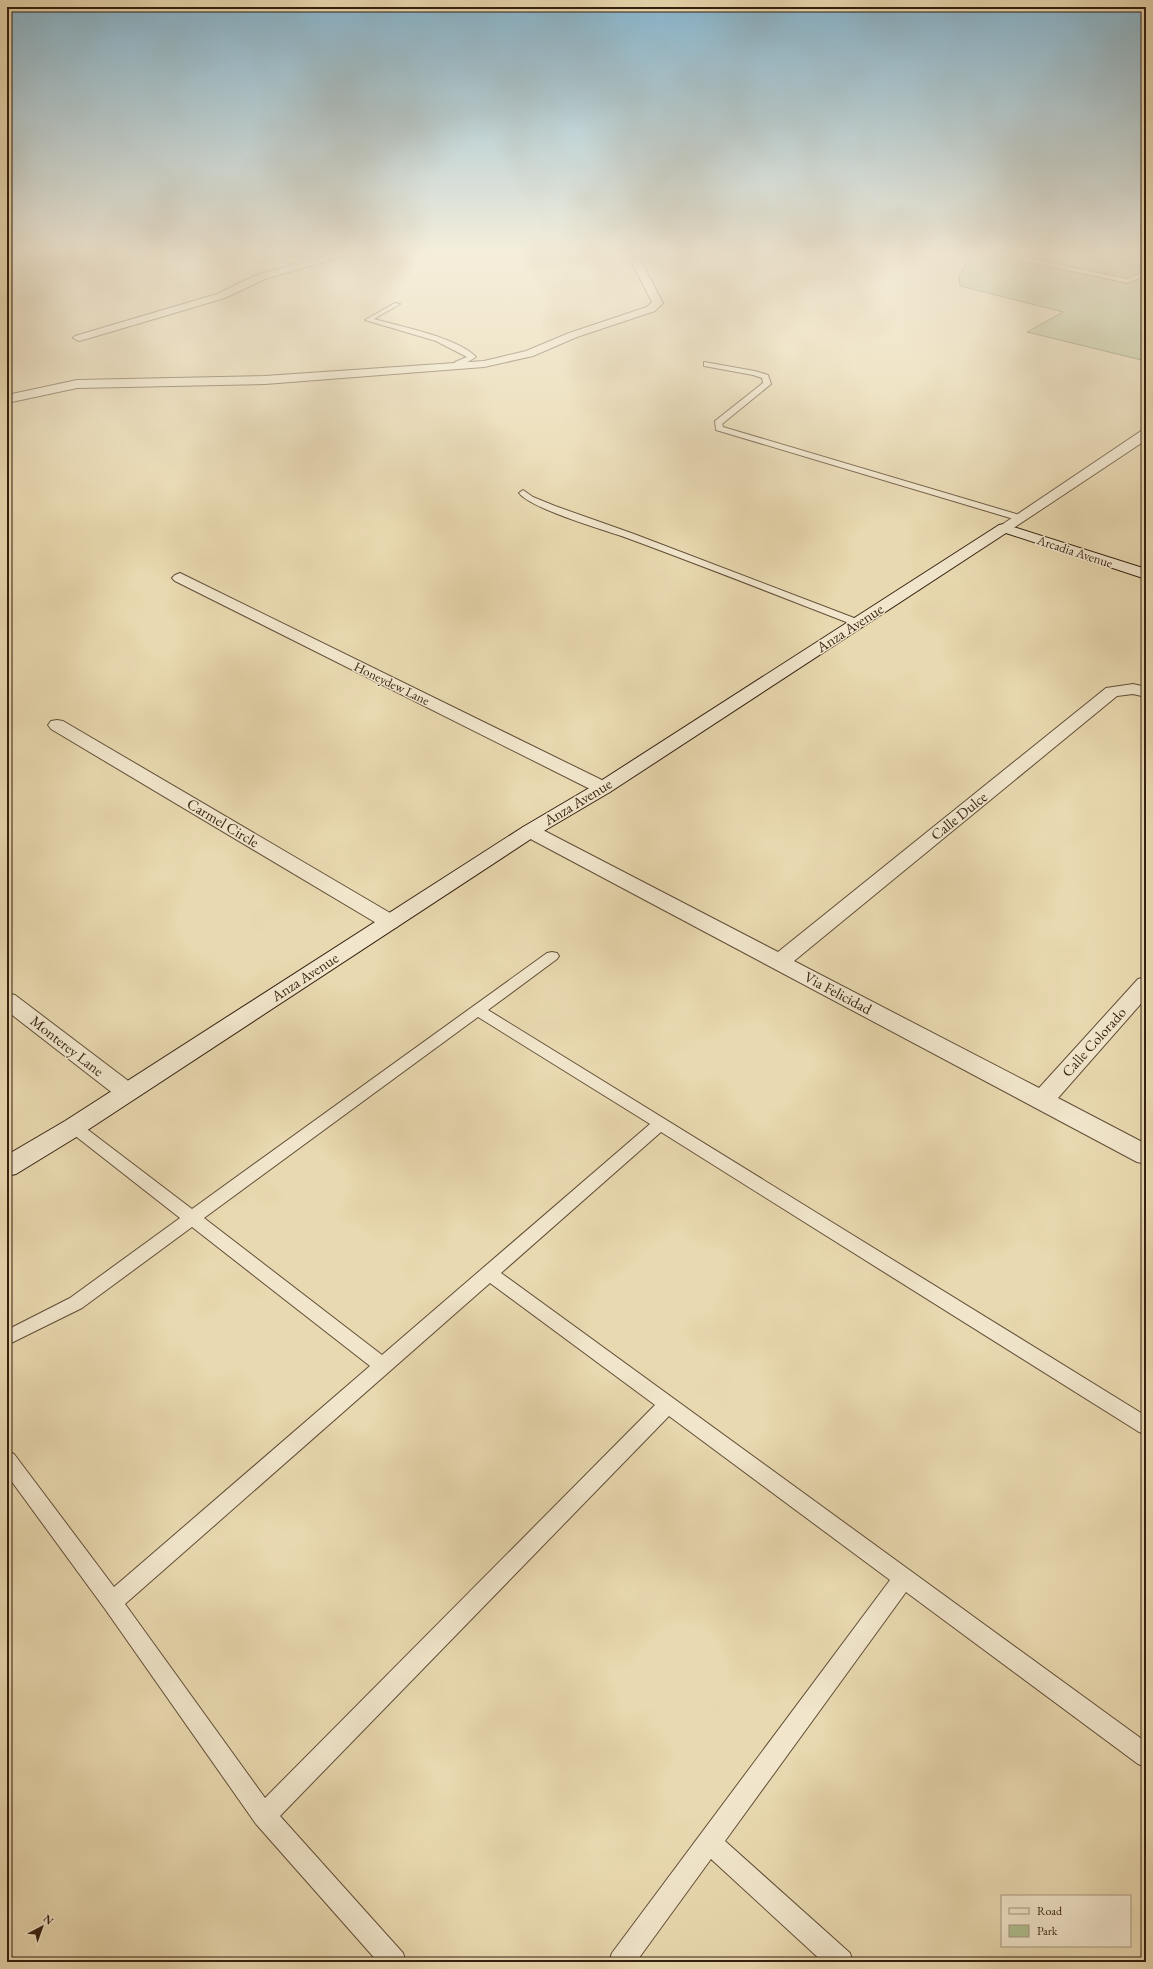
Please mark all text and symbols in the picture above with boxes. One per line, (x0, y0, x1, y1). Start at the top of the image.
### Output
street label: Arcadia Avenue (1034, 531, 1115, 572)
street label: Anza Avenue (812, 599, 887, 657)
street label: Honeydew Lane (351, 658, 432, 709)
street label: Anza Avenue (539, 774, 615, 830)
street label: Calle Dulce (927, 787, 991, 844)
street label: Carmel Circle (184, 794, 263, 852)
street label: Anza Avenue (267, 948, 342, 1006)
street label: Via Felicidad (801, 967, 876, 1018)
street label: Calle Colorado (1057, 1003, 1130, 1081)
street label: Monterey Lane (27, 1011, 108, 1080)
legend (1001, 1895, 1131, 1947)
text: Road (1037, 1903, 1063, 1919)
north arrow (22, 1907, 62, 1947)
text: N (41, 1911, 57, 1928)
text: Park (1037, 1923, 1058, 1939)

